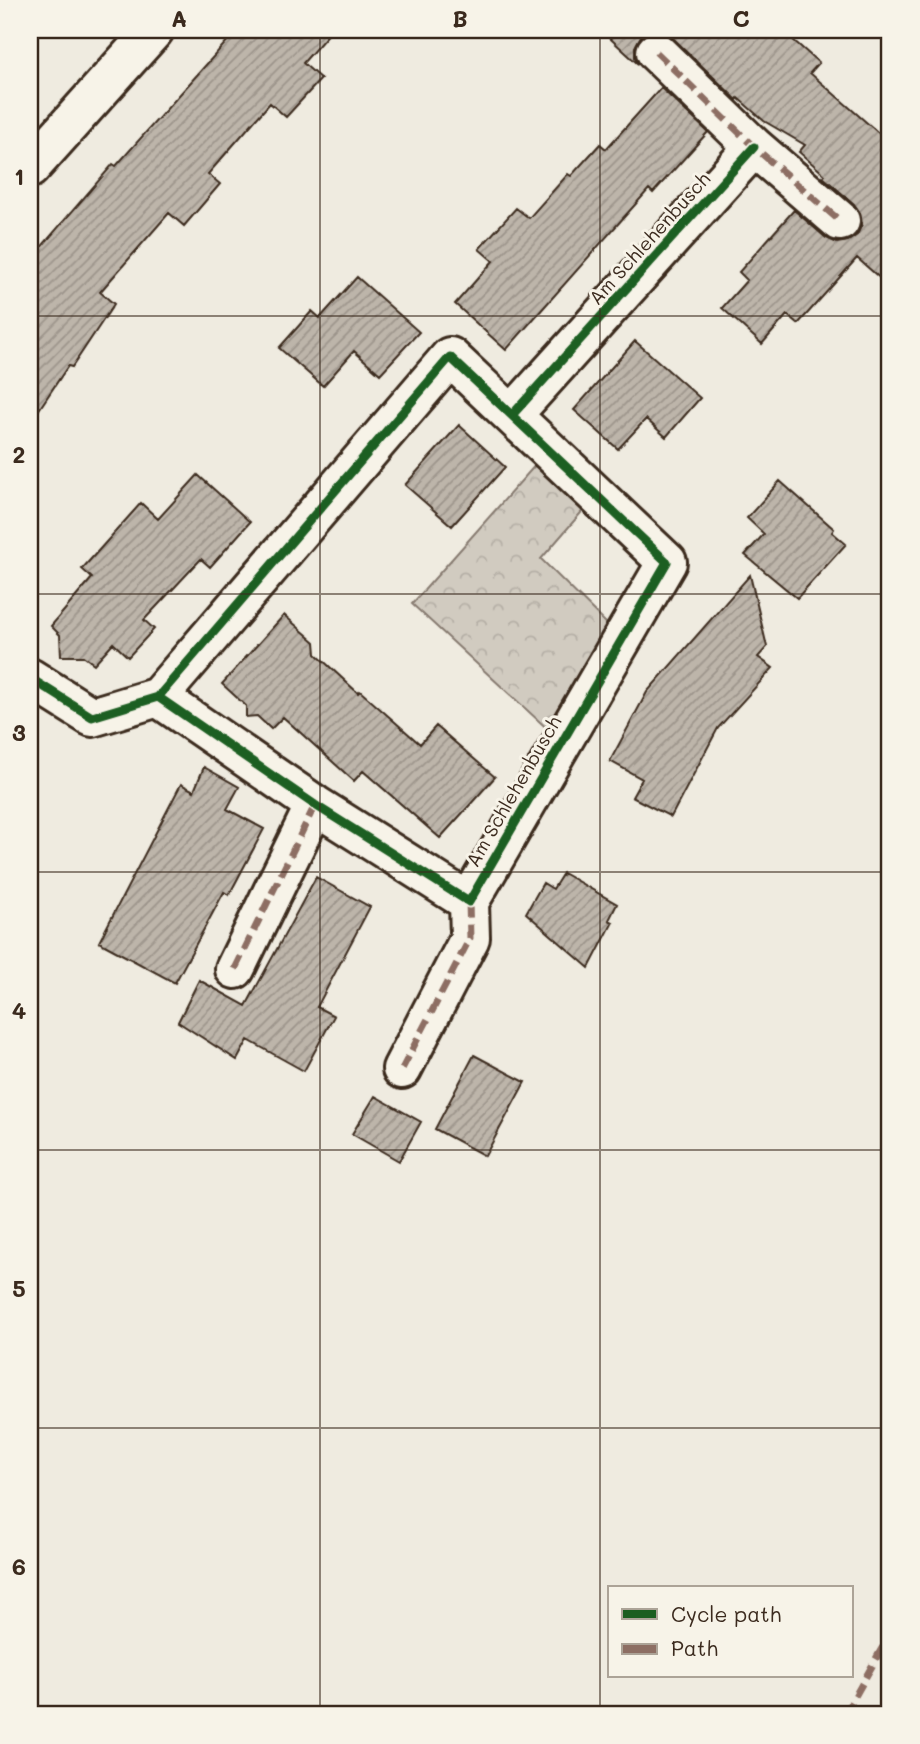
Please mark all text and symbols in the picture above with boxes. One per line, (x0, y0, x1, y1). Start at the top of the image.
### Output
text: A (171, 3, 187, 33)
text: B (452, 3, 468, 33)
text: C (732, 3, 750, 33)
text: 1 (14, 161, 24, 191)
street label: Am Schlehenbusch (583, 166, 715, 310)
text: 2 (13, 439, 25, 469)
street label: Am Schlehenbusch (460, 711, 566, 871)
text: 3 (12, 717, 26, 747)
text: 4 (12, 995, 26, 1025)
text: 5 (12, 1273, 26, 1303)
text: 6 (12, 1551, 26, 1581)
legend (608, 1586, 853, 1678)
text: Cycle path (671, 1600, 781, 1627)
text: Path (671, 1634, 718, 1661)

